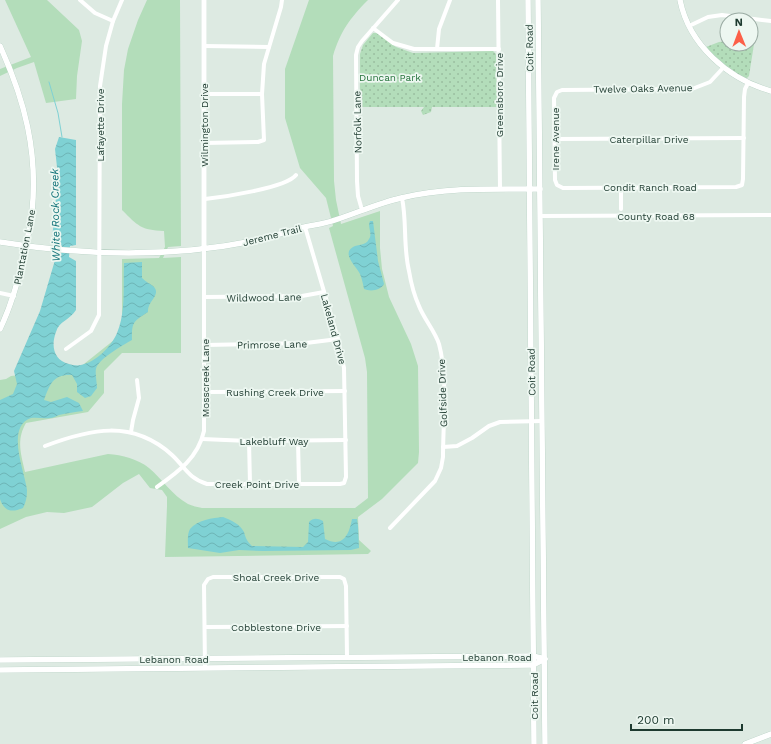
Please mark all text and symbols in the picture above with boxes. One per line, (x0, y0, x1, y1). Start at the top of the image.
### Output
north arrow (719, 12, 759, 52)
text: N (735, 16, 743, 29)
street label: Coit Road (524, 24, 535, 72)
street label: Greensboro Drive (494, 52, 505, 137)
park label: Duncan Park (359, 72, 421, 83)
street label: Twelve Oaks Avenue (593, 82, 693, 95)
street label: Wilmington Drive (199, 83, 210, 167)
street label: Lafayette Drive (95, 88, 106, 162)
street label: Norfolk Lane (351, 90, 364, 153)
street label: Irene Avenue (550, 107, 561, 170)
street label: Caterpillar Drive (609, 134, 689, 145)
water label: White Rock Creek (48, 167, 63, 262)
street label: Condit Ranch Road (603, 182, 697, 193)
street label: Plantation Lane (12, 208, 37, 286)
street label: County Road 68 (617, 211, 695, 222)
street label: Jereme Trail (242, 223, 303, 248)
street label: Wildwood Lane (226, 291, 302, 304)
street label: Lakeland Drive (319, 293, 348, 366)
street label: Primrose Lane (237, 338, 307, 351)
street label: Mosscreek Lane (200, 339, 211, 417)
street label: Coit Road (526, 348, 537, 396)
street label: Golfside Drive (436, 358, 449, 427)
street label: Rushing Creek Drive (226, 387, 324, 398)
street label: Lakebluff Way (240, 436, 309, 447)
street label: Creek Point Drive (215, 479, 299, 490)
street label: Shoal Creek Drive (233, 572, 319, 583)
street label: Cobblestone Drive (231, 622, 321, 633)
street label: Lebanon Road (462, 652, 532, 663)
street label: Lebanon Road (139, 654, 209, 665)
street label: Coit Road (529, 672, 540, 720)
scale bar (631, 706, 742, 732)
text: 200 m (637, 713, 674, 727)

